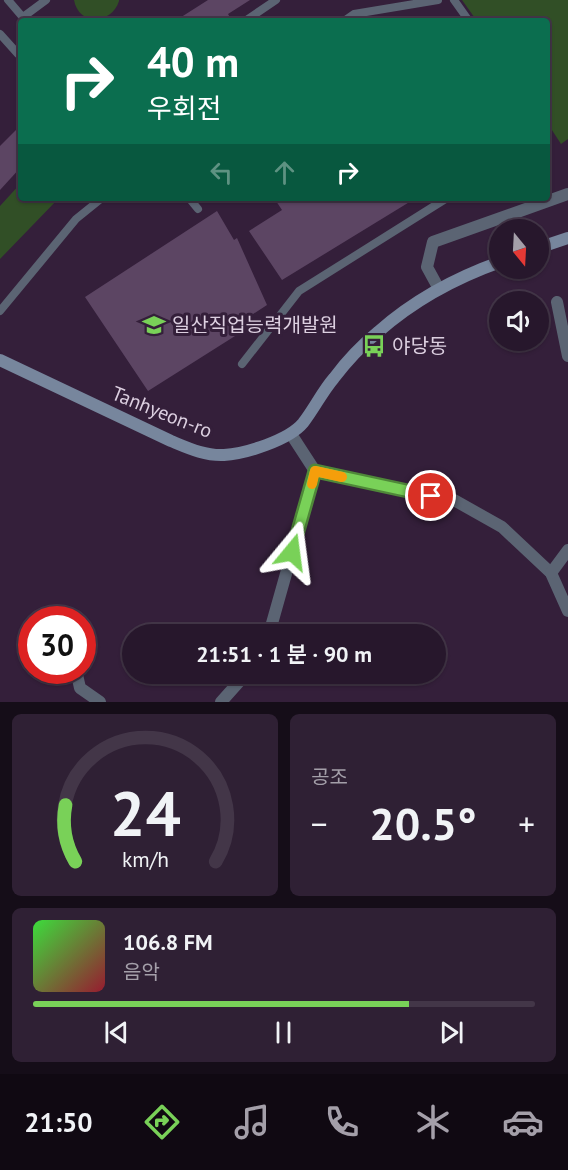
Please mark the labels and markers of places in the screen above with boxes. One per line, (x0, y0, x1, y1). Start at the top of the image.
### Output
school or university icon: 일산직업능력개발원 (141, 312, 167, 338)
place label: 일산직업능력개발원 (172, 312, 338, 338)
bus stop icon: 야당동 (361, 333, 387, 359)
place label: 야당동 (392, 333, 447, 359)
pin (405, 470, 456, 521)

